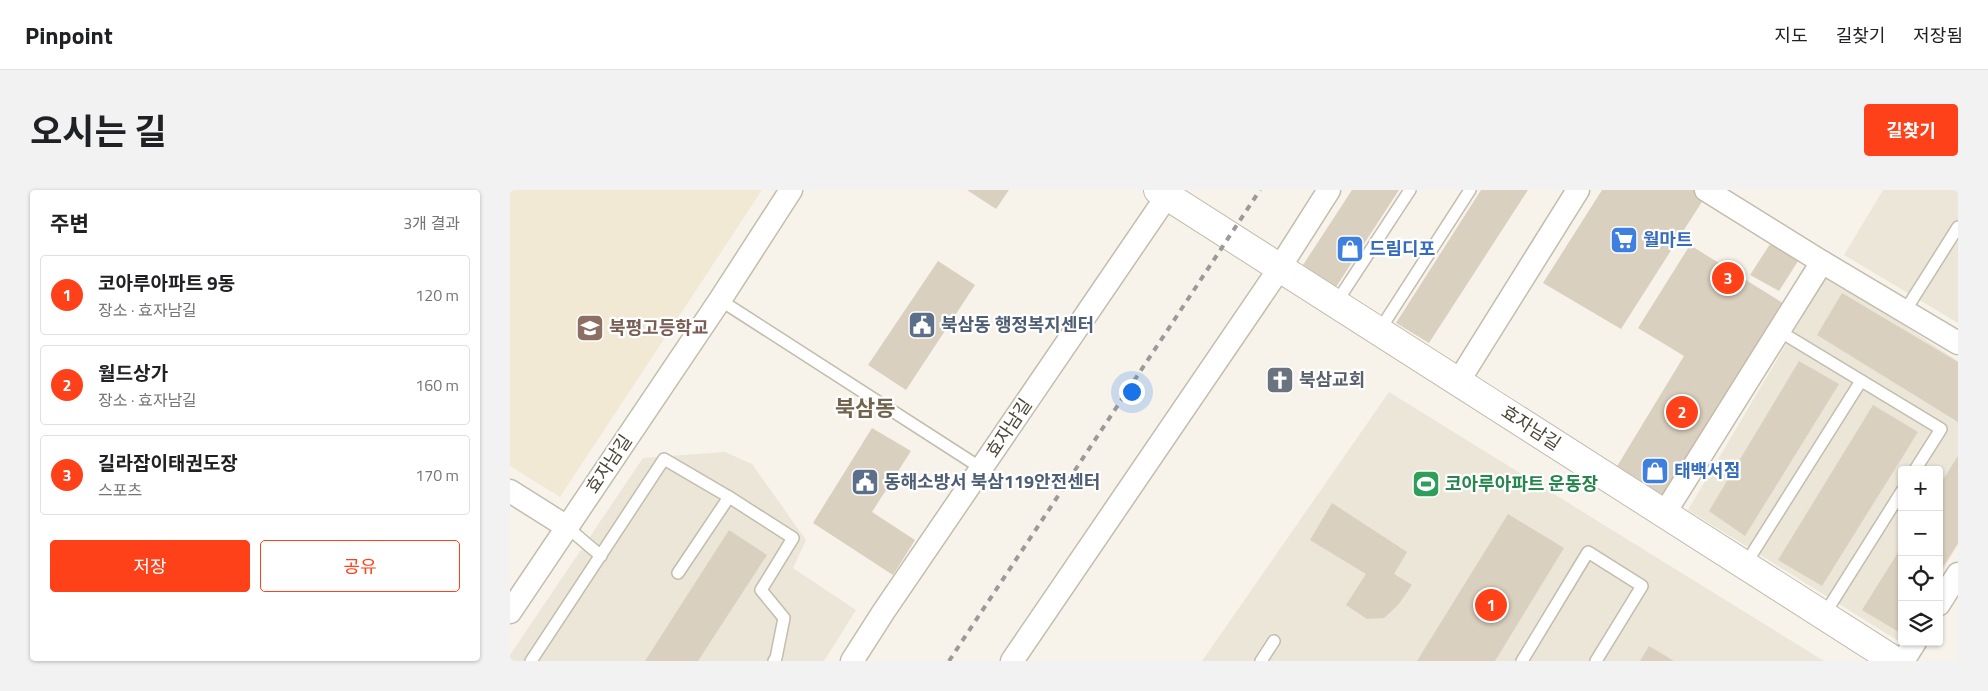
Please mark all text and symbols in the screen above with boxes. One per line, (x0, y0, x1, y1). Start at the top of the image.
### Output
text: Pinpoint (25, 17, 113, 53)
text: 지도 (1775, 22, 1808, 49)
text: 길찾기 (1836, 22, 1885, 49)
text: 저장됨 (1913, 22, 1963, 49)
text: 오시는 길 (30, 104, 167, 158)
button: 길찾기 (1864, 104, 1958, 156)
text: 주변 (50, 207, 89, 239)
text: 3개 결과 (403, 211, 460, 235)
supermarket icon: 월마트 (1609, 225, 1639, 255)
place label: 월마트 (1643, 226, 1693, 253)
shop icon: 드림디포 (1335, 234, 1365, 264)
place label: 드림디포 (1369, 235, 1435, 262)
pin: 3 (1712, 259, 1744, 297)
text: 코아루아파트 9동 (98, 268, 235, 297)
text: 1 (63, 283, 71, 307)
text: 120 m (415, 283, 459, 307)
text: 장소 · 효자남길 (98, 298, 197, 322)
public building icon: 북삼동 행정복지센터 (907, 310, 937, 340)
place label: 북삼동 행정복지센터 (941, 311, 1094, 338)
school or university icon: 북평고등학교 (575, 313, 605, 343)
place label: 북평고등학교 (609, 314, 708, 341)
text: 월드상가 (98, 358, 168, 387)
church icon: 북삼교회 (1265, 365, 1295, 395)
place label: 북삼교회 (1299, 366, 1365, 393)
text: 2 (63, 373, 71, 397)
text: 160 m (415, 373, 459, 397)
your location (1119, 379, 1145, 405)
text: 장소 · 효자남길 (98, 388, 197, 412)
district label: 북삼동 (835, 391, 895, 425)
street label: 효자남길 (979, 393, 1038, 463)
pin: 2 (1666, 393, 1698, 431)
street label: 효자남길 (1496, 398, 1566, 457)
street label: 효자남길 (579, 429, 638, 499)
text: 길라잡이태권도장 (98, 448, 238, 477)
shop icon: 태백서점 (1640, 456, 1670, 486)
place label: 태백서점 (1674, 457, 1740, 484)
text: 3 (63, 463, 71, 487)
text: 170 m (415, 463, 459, 487)
map controls (1898, 466, 1943, 646)
button: + (1898, 466, 1943, 511)
public building icon: 동해소방서 북삼119안전센터 (850, 467, 880, 497)
place label: 동해소방서 북삼119안전센터 (884, 468, 1100, 495)
sports icon: 코아루아파트 운동장 (1411, 469, 1441, 499)
place label: 코아루아파트 운동장 (1445, 470, 1598, 497)
text: 스포츠 (98, 478, 142, 502)
button: − (1898, 511, 1943, 556)
button: 저장 (50, 540, 250, 592)
button: 공유 (260, 540, 460, 592)
button: locate (1898, 556, 1943, 601)
pin: 1 (1475, 586, 1507, 624)
button: layers (1898, 601, 1943, 646)

